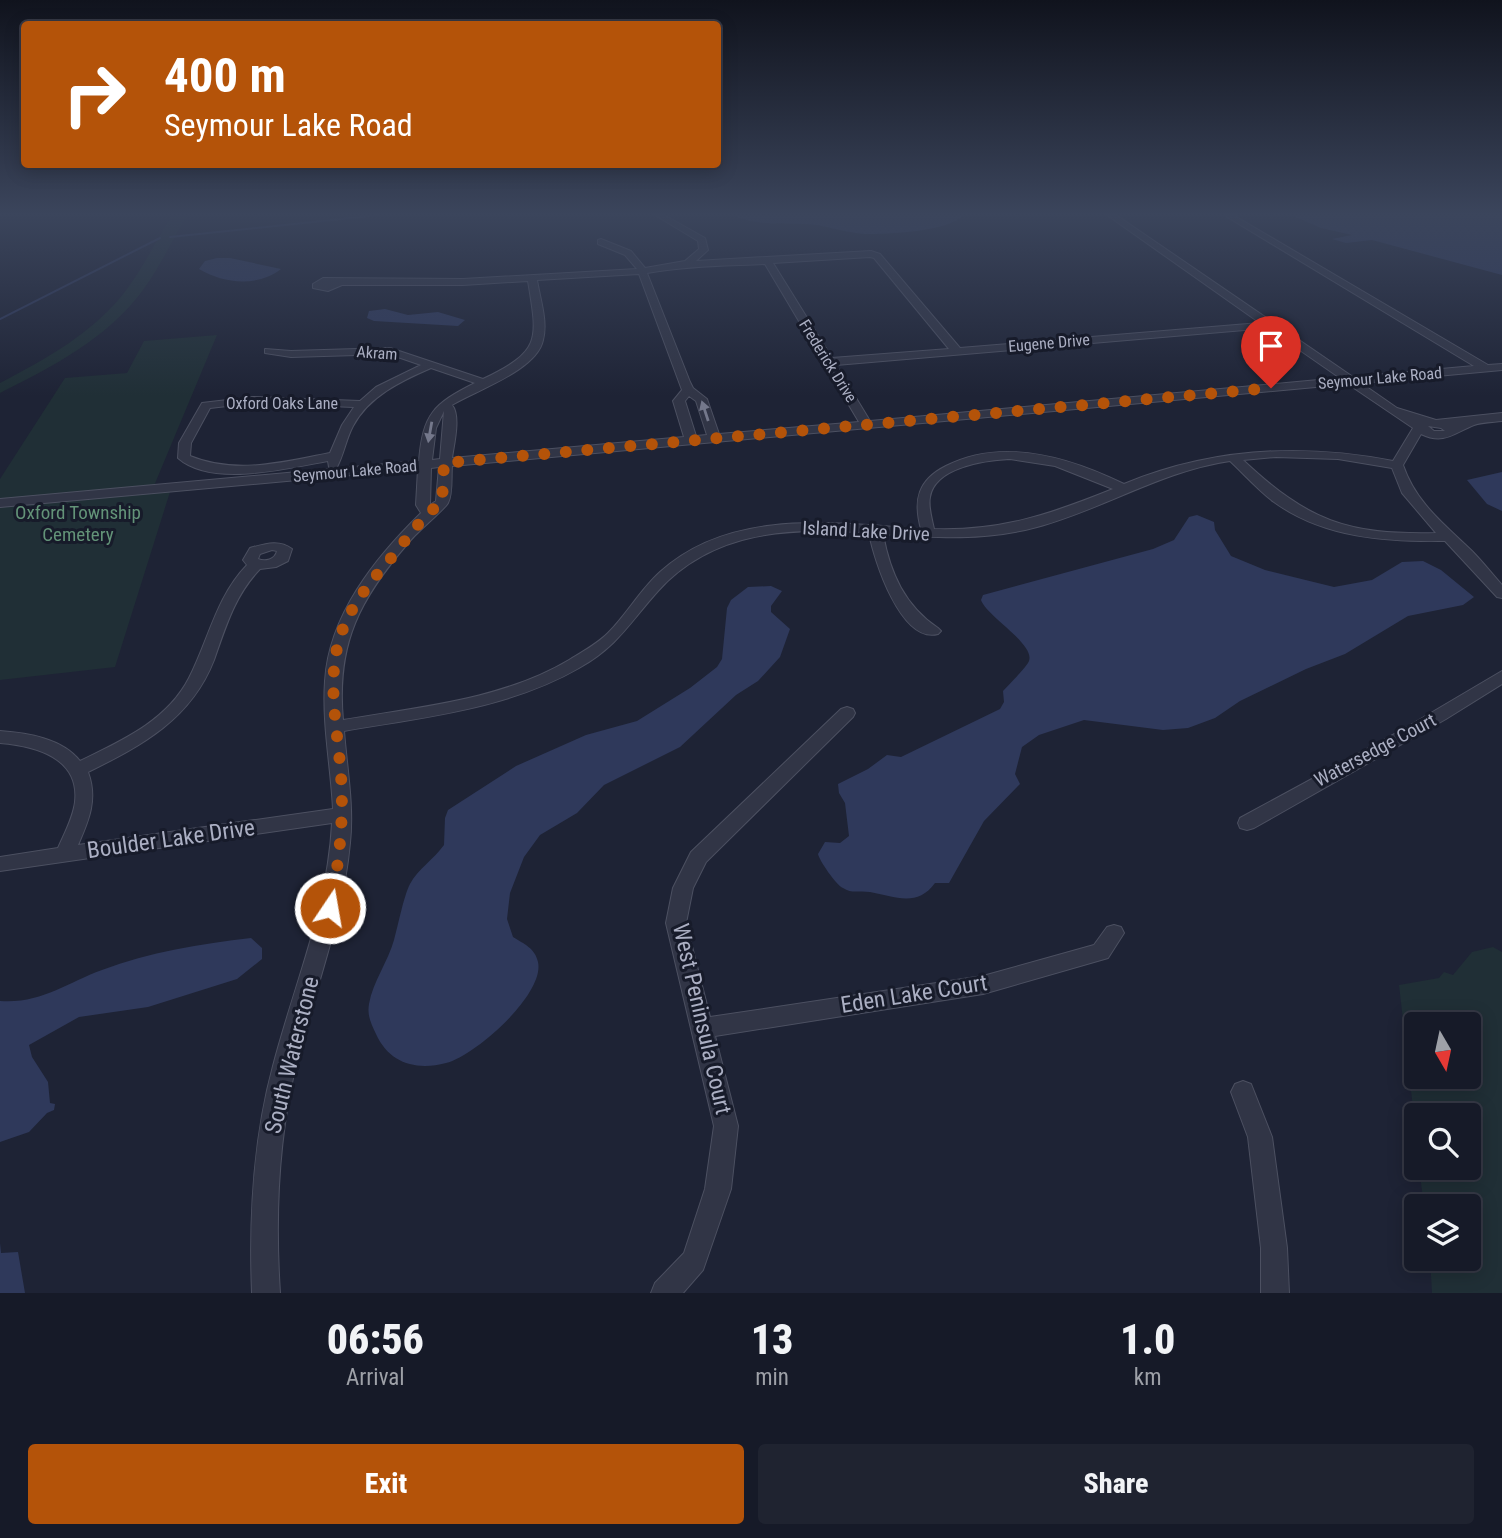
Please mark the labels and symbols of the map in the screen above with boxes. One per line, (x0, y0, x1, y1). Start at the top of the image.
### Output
street label: Frederick Drive (795, 316, 861, 406)
pin (1241, 316, 1301, 388)
street label: Eugene Drive (1007, 330, 1091, 356)
street label: Akram (356, 342, 398, 364)
street label: Seymour Lake Road (1317, 363, 1443, 393)
street label: Oxford Oaks Lane (226, 394, 338, 413)
one-way arrow (699, 401, 710, 422)
one-way arrow (424, 421, 435, 443)
street label: Seymour Lake Road (292, 456, 418, 486)
park label: Oxford Township Cemetery (15, 501, 141, 546)
street label: Island Lake Drive (802, 516, 930, 546)
street label: Watersedge Court (1310, 708, 1440, 792)
street label: Boulder Lake Drive (85, 814, 257, 864)
position arrow (293, 871, 367, 945)
street label: West Peninsula Court (667, 921, 737, 1117)
street label: Eden Lake Court (839, 969, 989, 1019)
street label: South Waterstone (259, 974, 325, 1136)
north arrow (1404, 1012, 1480, 1088)

